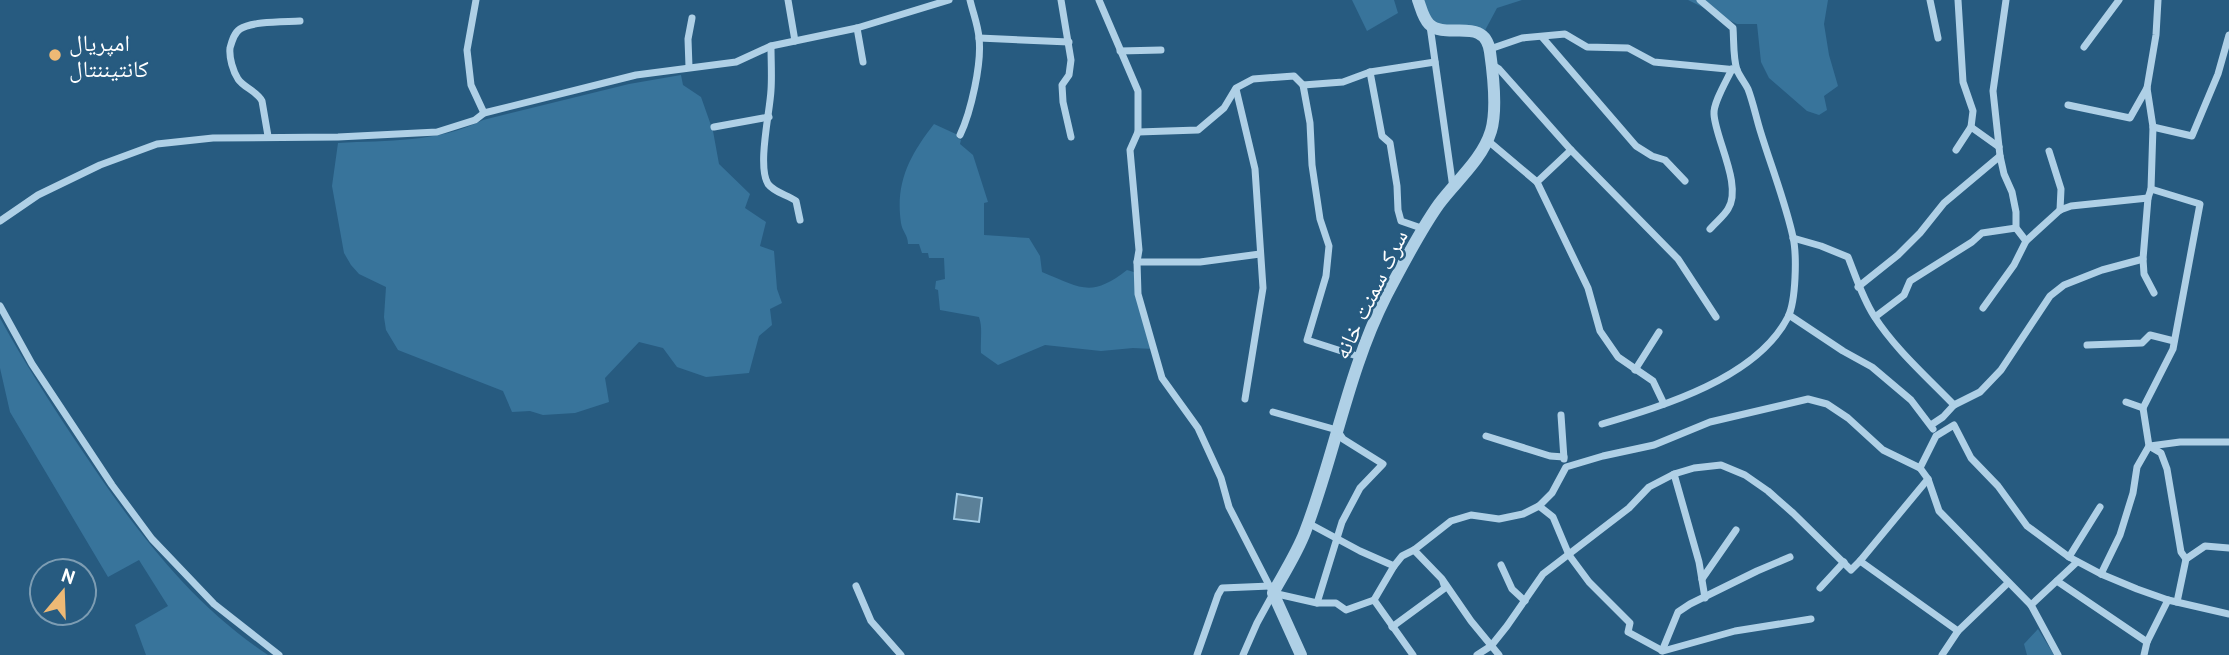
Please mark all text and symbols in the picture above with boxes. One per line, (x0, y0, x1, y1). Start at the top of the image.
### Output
place label: امپریال کانتیننتال (69, 28, 149, 83)
marker: امپریال کانتیننتال (47, 47, 63, 63)
street label: سرک سمنت خانه (1326, 224, 1414, 364)
north arrow (28, 557, 98, 627)
text: N (59, 563, 78, 589)

